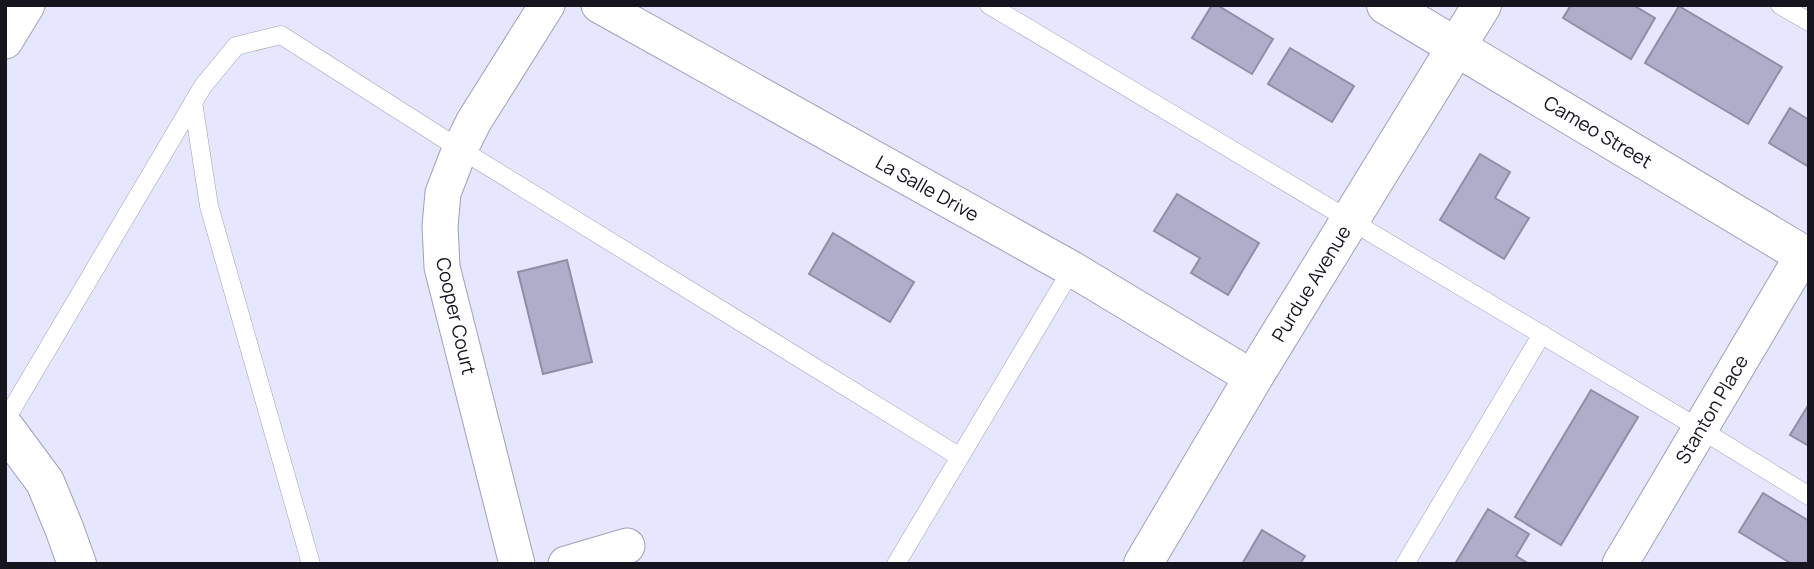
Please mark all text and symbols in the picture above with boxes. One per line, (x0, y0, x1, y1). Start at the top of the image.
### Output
street label: Cameo Street (1539, 89, 1657, 174)
street label: La Salle Drive (871, 149, 984, 228)
street label: Purdue Avenue (1265, 220, 1357, 347)
street label: Cooper Court (430, 255, 482, 377)
street label: Stanton Place (1669, 350, 1754, 469)

